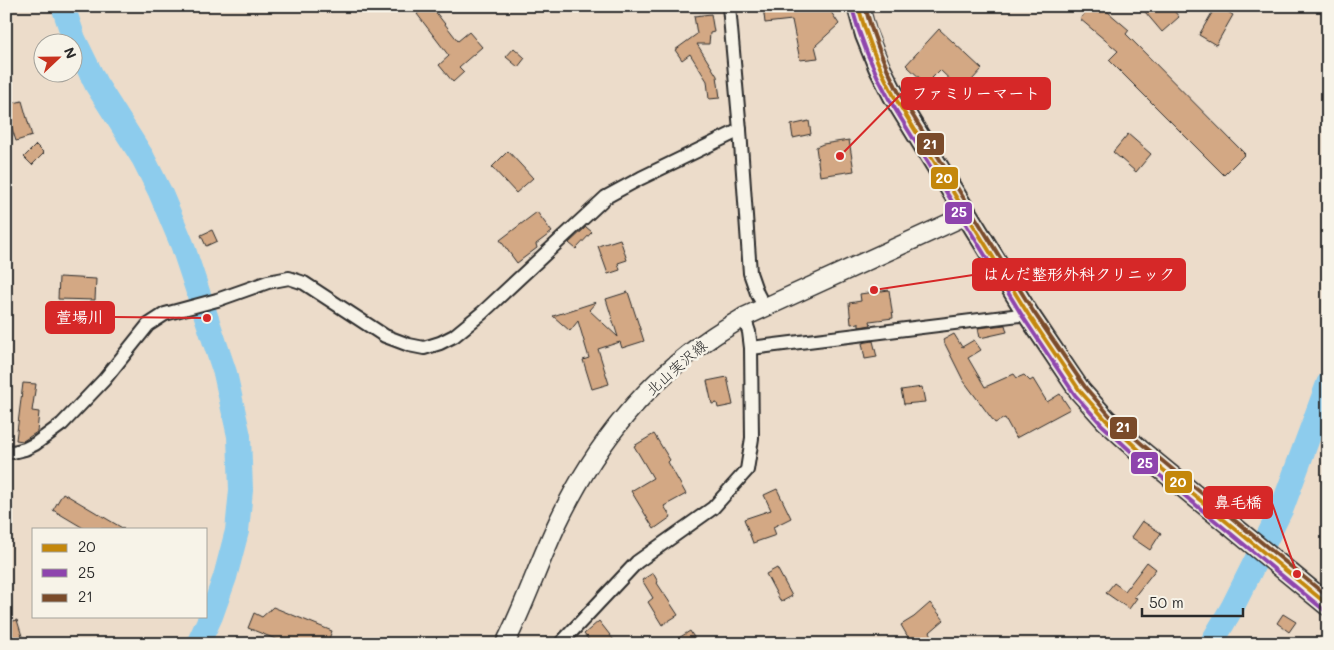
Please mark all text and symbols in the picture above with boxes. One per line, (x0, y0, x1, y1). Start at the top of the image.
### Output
north arrow (32, 32, 82, 82)
text: N (60, 44, 81, 61)
callout: ファミリーマート (902, 78, 1050, 109)
text: ファミリーマート (912, 82, 1040, 103)
line badge: 21 (916, 132, 945, 156)
text: 21 (923, 134, 937, 153)
line badge: 20 (930, 166, 959, 190)
text: 20 (936, 168, 952, 187)
line badge: 25 (944, 201, 973, 225)
text: 25 (951, 202, 967, 221)
callout: はんだ整形外科クリニック (973, 259, 1185, 290)
text: はんだ整形外科クリニック (983, 263, 1175, 284)
callout: 萱場川 (46, 302, 114, 333)
text: 萱場川 (56, 306, 104, 327)
street label: 北山実沢線 (641, 335, 711, 399)
line badge: 21 (1109, 416, 1138, 440)
text: 21 (1116, 417, 1130, 436)
line badge: 25 (1130, 451, 1159, 475)
text: 25 (1137, 453, 1153, 472)
line badge: 20 (1164, 470, 1193, 494)
text: 20 (1170, 472, 1186, 491)
callout: 鼻毛橋 (1204, 487, 1272, 518)
text: 鼻毛橋 (1214, 491, 1262, 512)
legend (32, 528, 208, 618)
text: 20 (78, 536, 96, 556)
text: 25 (78, 562, 95, 582)
scale bar (1142, 585, 1243, 617)
text: 21 (78, 586, 93, 606)
text: 50 m (1149, 592, 1184, 612)

